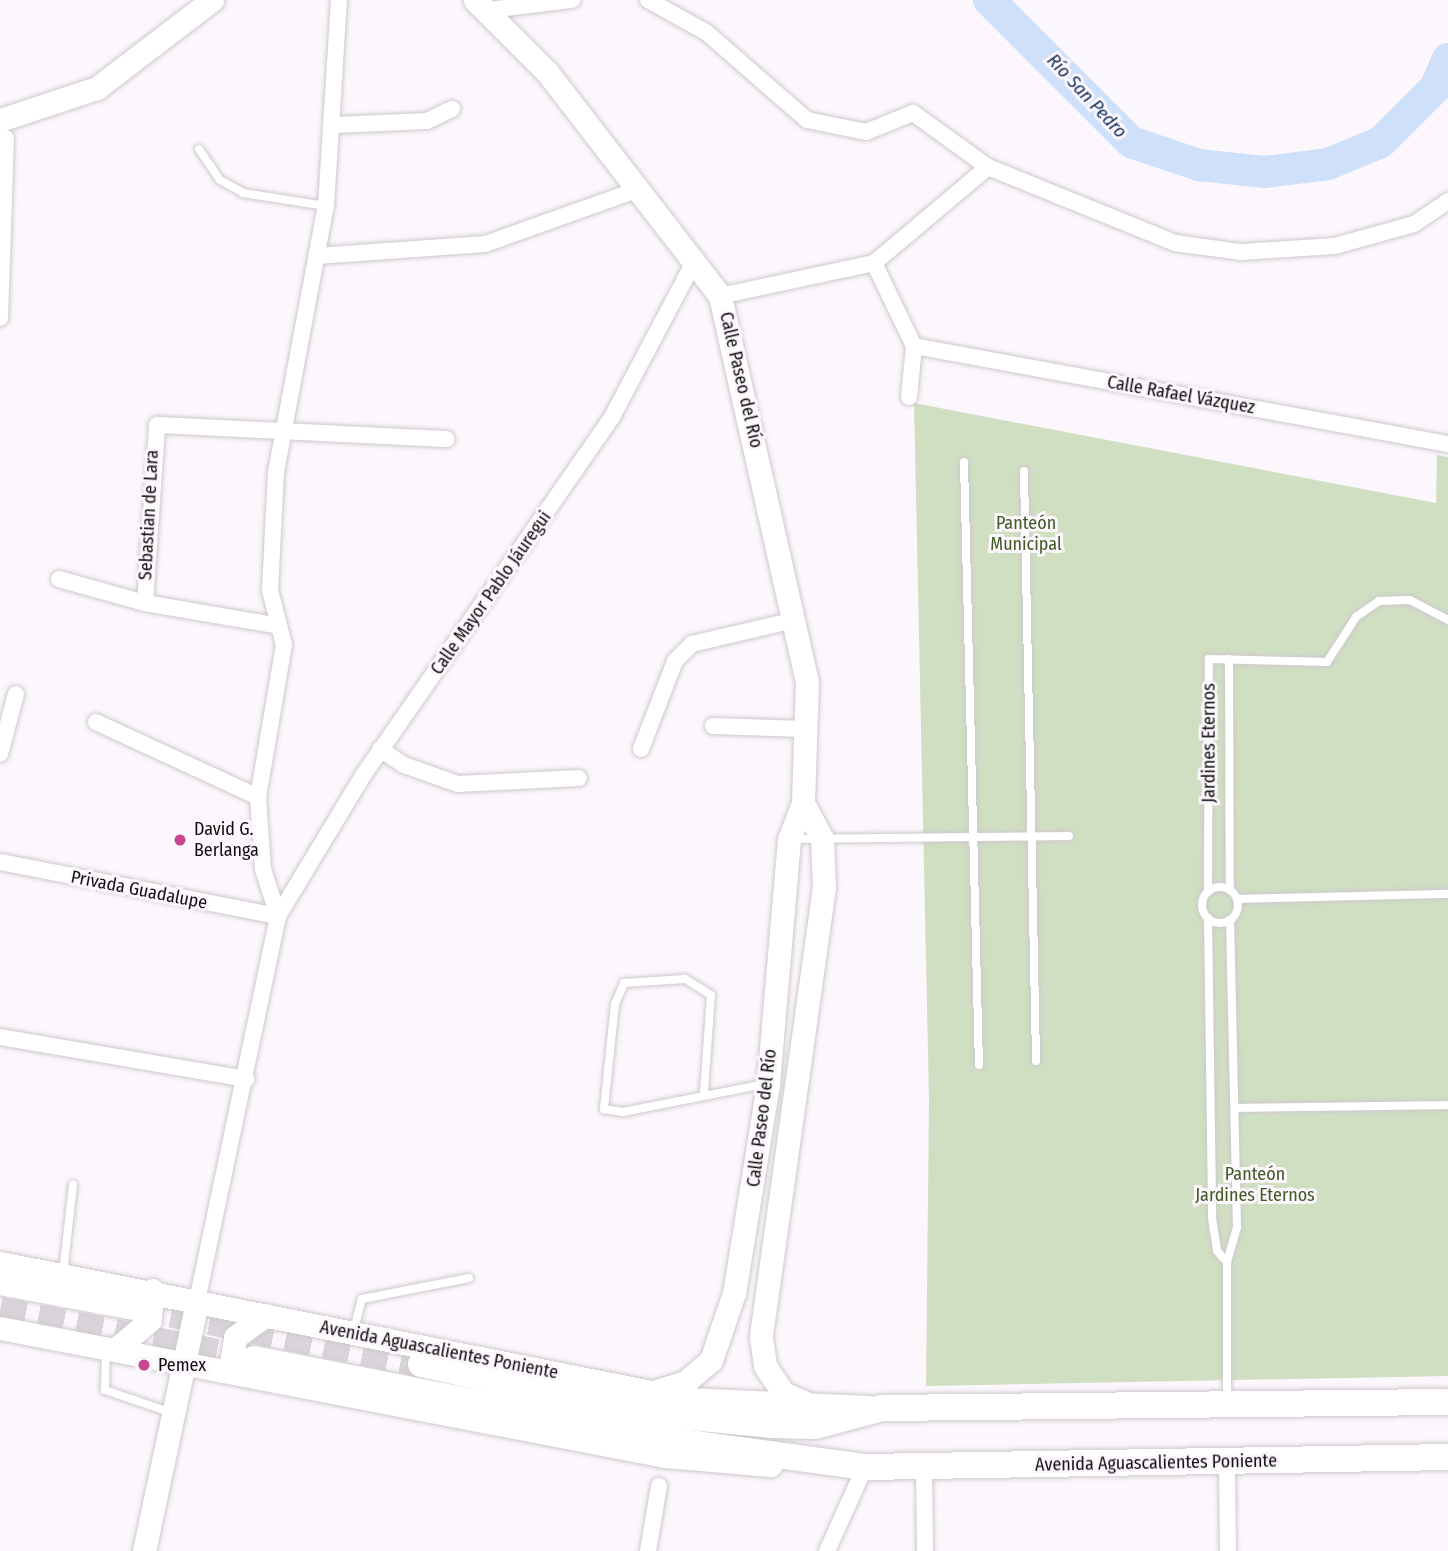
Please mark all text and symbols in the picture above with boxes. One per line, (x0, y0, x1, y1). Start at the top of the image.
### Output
water label: Río San Pedro (1042, 49, 1132, 143)
street label: Calle Paseo del Río (715, 310, 767, 450)
street label: Calle Rafael Vázquez (1105, 371, 1257, 419)
street label: Sebastian de Lara (135, 449, 163, 581)
street label: Calle Mayor Pablo Jáuregui (426, 507, 556, 679)
park label: Panteón Municipal (990, 513, 1062, 556)
street label: Jardines Eternos (1198, 683, 1220, 803)
place label: David G. Berlanga (194, 819, 259, 862)
marker: David G. Berlanga (172, 832, 188, 848)
street label: Privada Guadalupe (69, 866, 209, 914)
street label: Calle Paseo del Río (743, 1048, 781, 1188)
park label: Panteón Jardines Eternos (1195, 1164, 1315, 1206)
street label: Avenida Aguascalientes Poniente (318, 1316, 560, 1384)
place label: Pemex (158, 1354, 206, 1376)
marker: Pemex (136, 1357, 152, 1373)
street label: Avenida Aguascalientes Poniente (1035, 1450, 1277, 1476)

